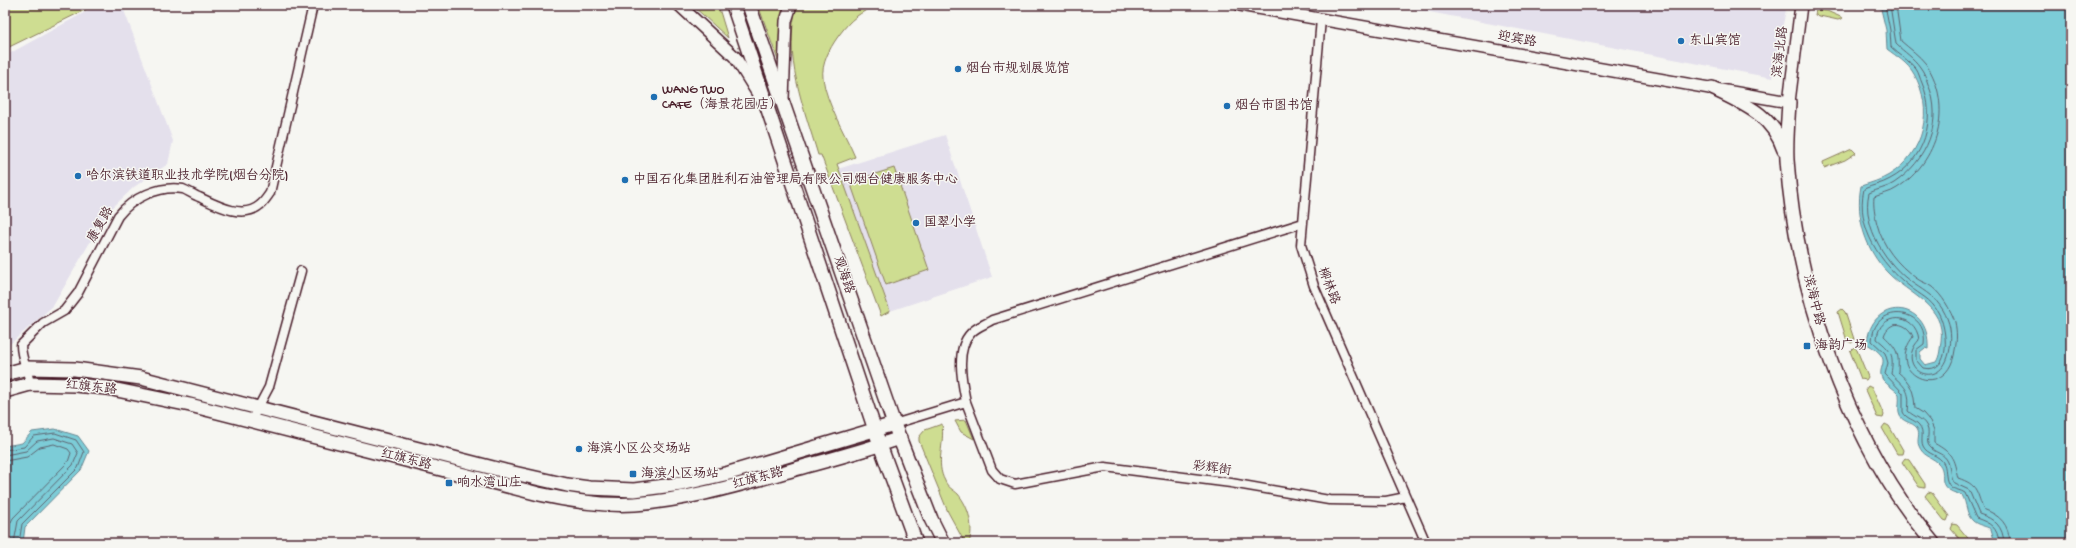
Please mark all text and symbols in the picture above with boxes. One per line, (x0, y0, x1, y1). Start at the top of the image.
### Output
street label: 滨海北路 (1769, 25, 1792, 79)
street label: 迎宾路 (1496, 28, 1538, 51)
place label: 东山宾馆 (1689, 33, 1741, 49)
marker: 东山宾馆 (1676, 36, 1686, 46)
place label: 烟台市规划展览馆 (966, 60, 1070, 77)
marker: 烟台市规划展览馆 (953, 64, 963, 74)
place label: WANG TWO CAFE（海景花园店） (662, 83, 782, 113)
marker: WANG TWO CAFE（海景花园店） (649, 92, 659, 102)
place label: 烟台市图书馆 (1235, 98, 1313, 114)
marker: 烟台市图书馆 (1222, 101, 1232, 111)
place label: 哈尔滨铁道职业技术学院(烟台分院) (86, 167, 288, 184)
marker: 哈尔滨铁道职业技术学院(烟台分院) (73, 171, 83, 181)
place label: 中国石化集团胜利石油管理局有限公司烟台健康服务中心 (633, 172, 958, 188)
marker: 中国石化集团胜利石油管理局有限公司烟台健康服务中心 (620, 175, 630, 185)
street label: 康复路 (84, 204, 117, 246)
place label: 国翠小学 (924, 214, 976, 231)
marker: 国翠小学 (911, 218, 921, 228)
street label: 观海路 (830, 254, 857, 296)
street label: 柳林路 (1314, 265, 1343, 307)
street label: 滨海中路 (1799, 273, 1828, 327)
place label: 海韵广场 (1815, 338, 1867, 354)
marker: 海韵广场 (1802, 341, 1812, 351)
street label: 红旗东路 (64, 377, 118, 398)
place label: 海滨小区公交场站 (587, 441, 691, 457)
marker: 海滨小区公交场站 (574, 444, 584, 454)
street label: 红旗东路 (379, 445, 433, 474)
street label: 彩辉街 (1192, 458, 1233, 479)
street label: 红旗东路 (731, 464, 785, 493)
place label: 海滨小区场站 (641, 466, 719, 482)
marker: 海滨小区场站 (628, 469, 638, 479)
place label: 响水湾山庄 (457, 475, 522, 491)
marker: 响水湾山庄 (444, 478, 454, 488)

